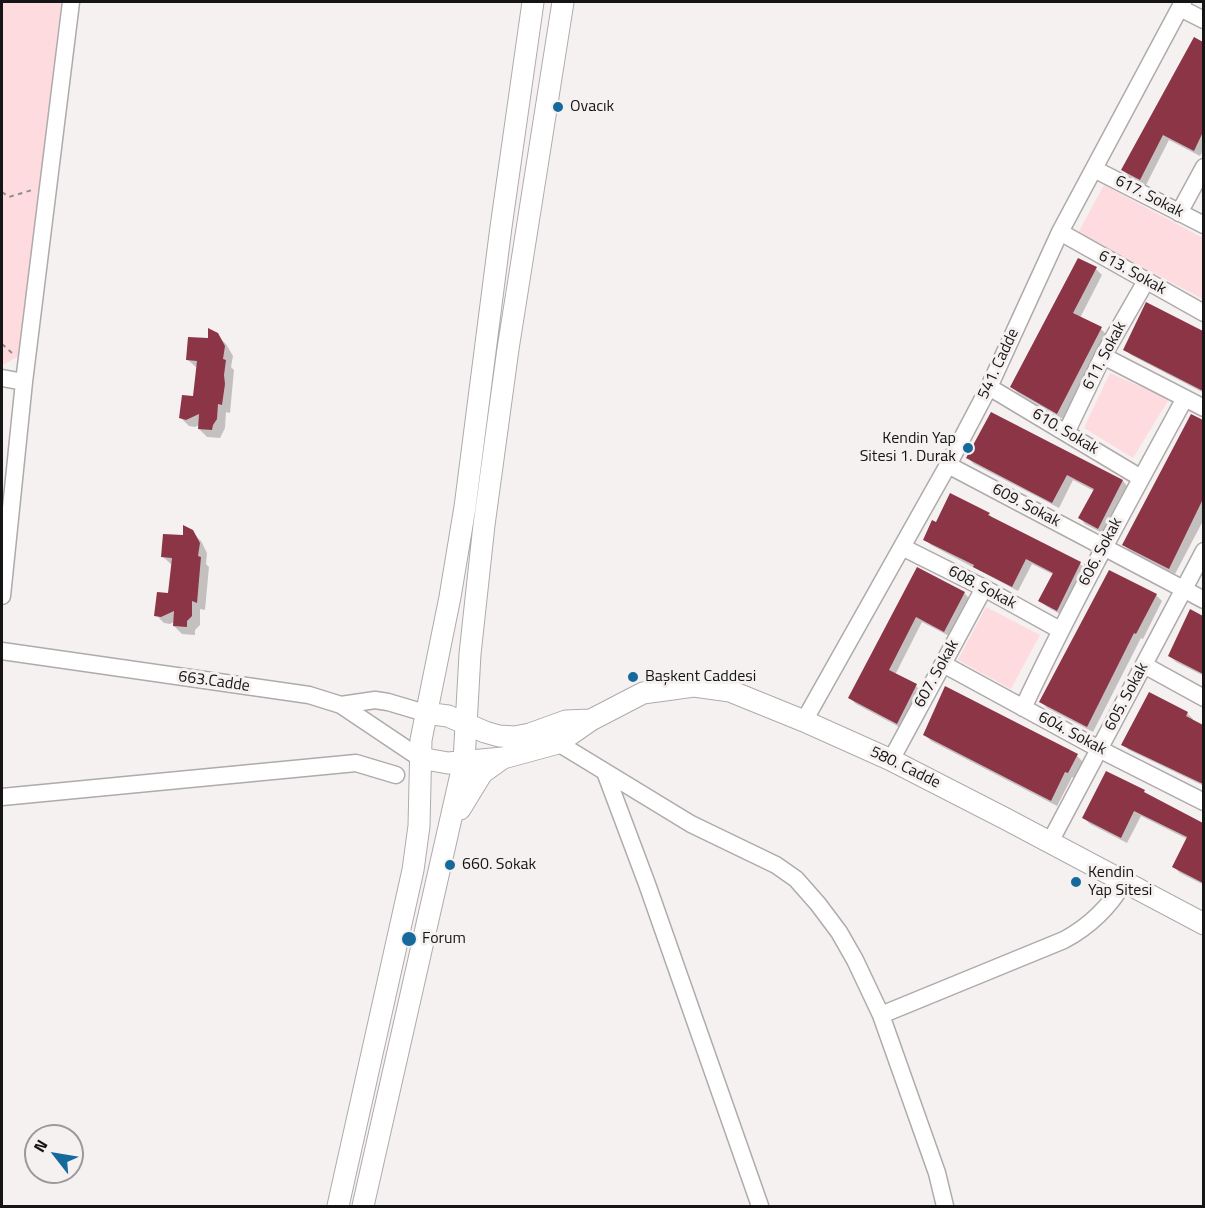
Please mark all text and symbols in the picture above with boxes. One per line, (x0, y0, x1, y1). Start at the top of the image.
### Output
place label: Ovacık (570, 97, 614, 117)
marker: Ovacık (551, 100, 565, 114)
street label: 617. Sokak (1112, 172, 1186, 222)
street label: 613. Sokak (1095, 247, 1169, 299)
street label: 611. Sokak (1079, 319, 1131, 393)
street label: 541. Cadde (974, 326, 1024, 402)
street label: 610. Sokak (1028, 405, 1102, 459)
place label: Kendin Yap Sitesi 1. Durak (860, 429, 956, 467)
marker: Kendin Yap Sitesi 1. Durak (961, 441, 975, 455)
street label: 609. Sokak (989, 480, 1063, 532)
street label: 606. Sokak (1075, 515, 1127, 589)
street label: 608. Sokak (945, 562, 1019, 614)
street label: 607. Sokak (911, 637, 963, 711)
street label: 605. Sokak (1101, 660, 1153, 734)
street label: 663.Cadde (177, 667, 251, 697)
place label: Başkent Caddesi (645, 667, 756, 687)
marker: Başkent Caddesi (626, 670, 640, 684)
street label: 604. Sokak (1035, 708, 1109, 760)
street label: 580. Cadde (867, 743, 943, 793)
place label: 660. Sokak (462, 855, 536, 875)
marker: 660. Sokak (443, 858, 457, 872)
place label: Kendin Yap Sitesi (1088, 863, 1152, 901)
marker: Kendin Yap Sitesi (1069, 875, 1083, 889)
place label: Forum (422, 929, 466, 949)
marker: Forum (400, 930, 418, 948)
north arrow (24, 1124, 84, 1184)
text: N (27, 1135, 53, 1157)

